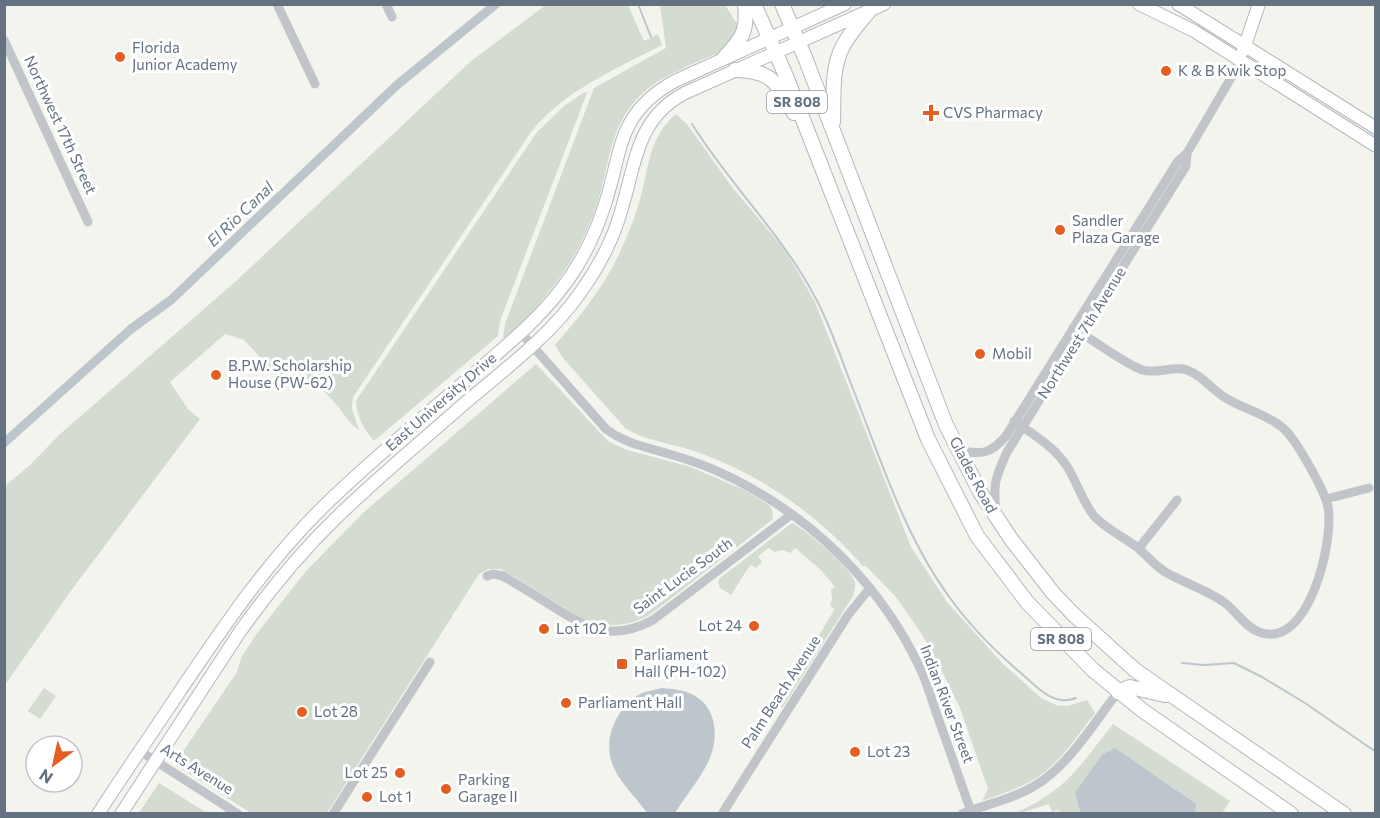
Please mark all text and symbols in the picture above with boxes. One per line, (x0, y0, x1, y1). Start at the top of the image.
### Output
place label: Florida Junior Academy (132, 38, 238, 73)
marker: Florida Junior Academy (113, 50, 127, 64)
street label: Northwest 17th Street (21, 53, 101, 197)
place label: K & B Kwik Stop (1178, 61, 1286, 79)
marker: K & B Kwik Stop (1159, 64, 1173, 78)
road number: SR 808 (767, 91, 827, 113)
place label: CVS Pharmacy (943, 103, 1043, 121)
marker: CVS Pharmacy (924, 106, 938, 120)
water label: El Rio Canal (202, 177, 277, 250)
place label: Sandler Plaza Garage (1072, 211, 1160, 246)
marker: Sandler Plaza Garage (1053, 223, 1067, 237)
street label: Northwest 7th Avenue (1033, 263, 1129, 402)
place label: Mobil (992, 344, 1032, 362)
marker: Mobil (973, 347, 987, 361)
street label: East University Drive (381, 348, 499, 454)
place label: B.P.W. Scholarship House (PW-62) (228, 356, 352, 391)
marker: B.P.W. Scholarship House (PW-62) (209, 368, 223, 382)
street label: Glades Road (946, 433, 1002, 516)
street label: Saint Lucie South (629, 533, 735, 617)
place label: Lot 24 (698, 616, 742, 634)
place label: Lot 102 (556, 619, 607, 637)
marker: Lot 24 (747, 619, 761, 633)
marker: Lot 102 (537, 622, 551, 636)
road number: SR 808 (1031, 628, 1091, 650)
street label: Palm Beach Avenue (737, 631, 824, 751)
street label: Indian River Street (917, 642, 979, 765)
place label: Parliament Hall (PH-102) (634, 645, 727, 680)
marker: Parliament Hall (PH-102) (615, 657, 629, 671)
place label: Parliament Hall (578, 693, 682, 711)
marker: Parliament Hall (559, 696, 573, 710)
place label: Lot 28 (314, 702, 358, 720)
marker: Lot 28 (295, 705, 309, 719)
north arrow (24, 734, 84, 794)
street label: Arts Avenue (158, 739, 237, 798)
place label: Lot 23 (867, 742, 910, 760)
marker: Lot 23 (848, 745, 862, 759)
place label: Lot 25 (345, 763, 388, 781)
text: N (35, 766, 56, 788)
marker: Lot 25 (393, 766, 407, 780)
place label: Parking Garage II (458, 770, 518, 805)
marker: Parking Garage II (439, 782, 453, 796)
place label: Lot 1 (379, 787, 412, 805)
marker: Lot 1 (360, 790, 374, 804)

